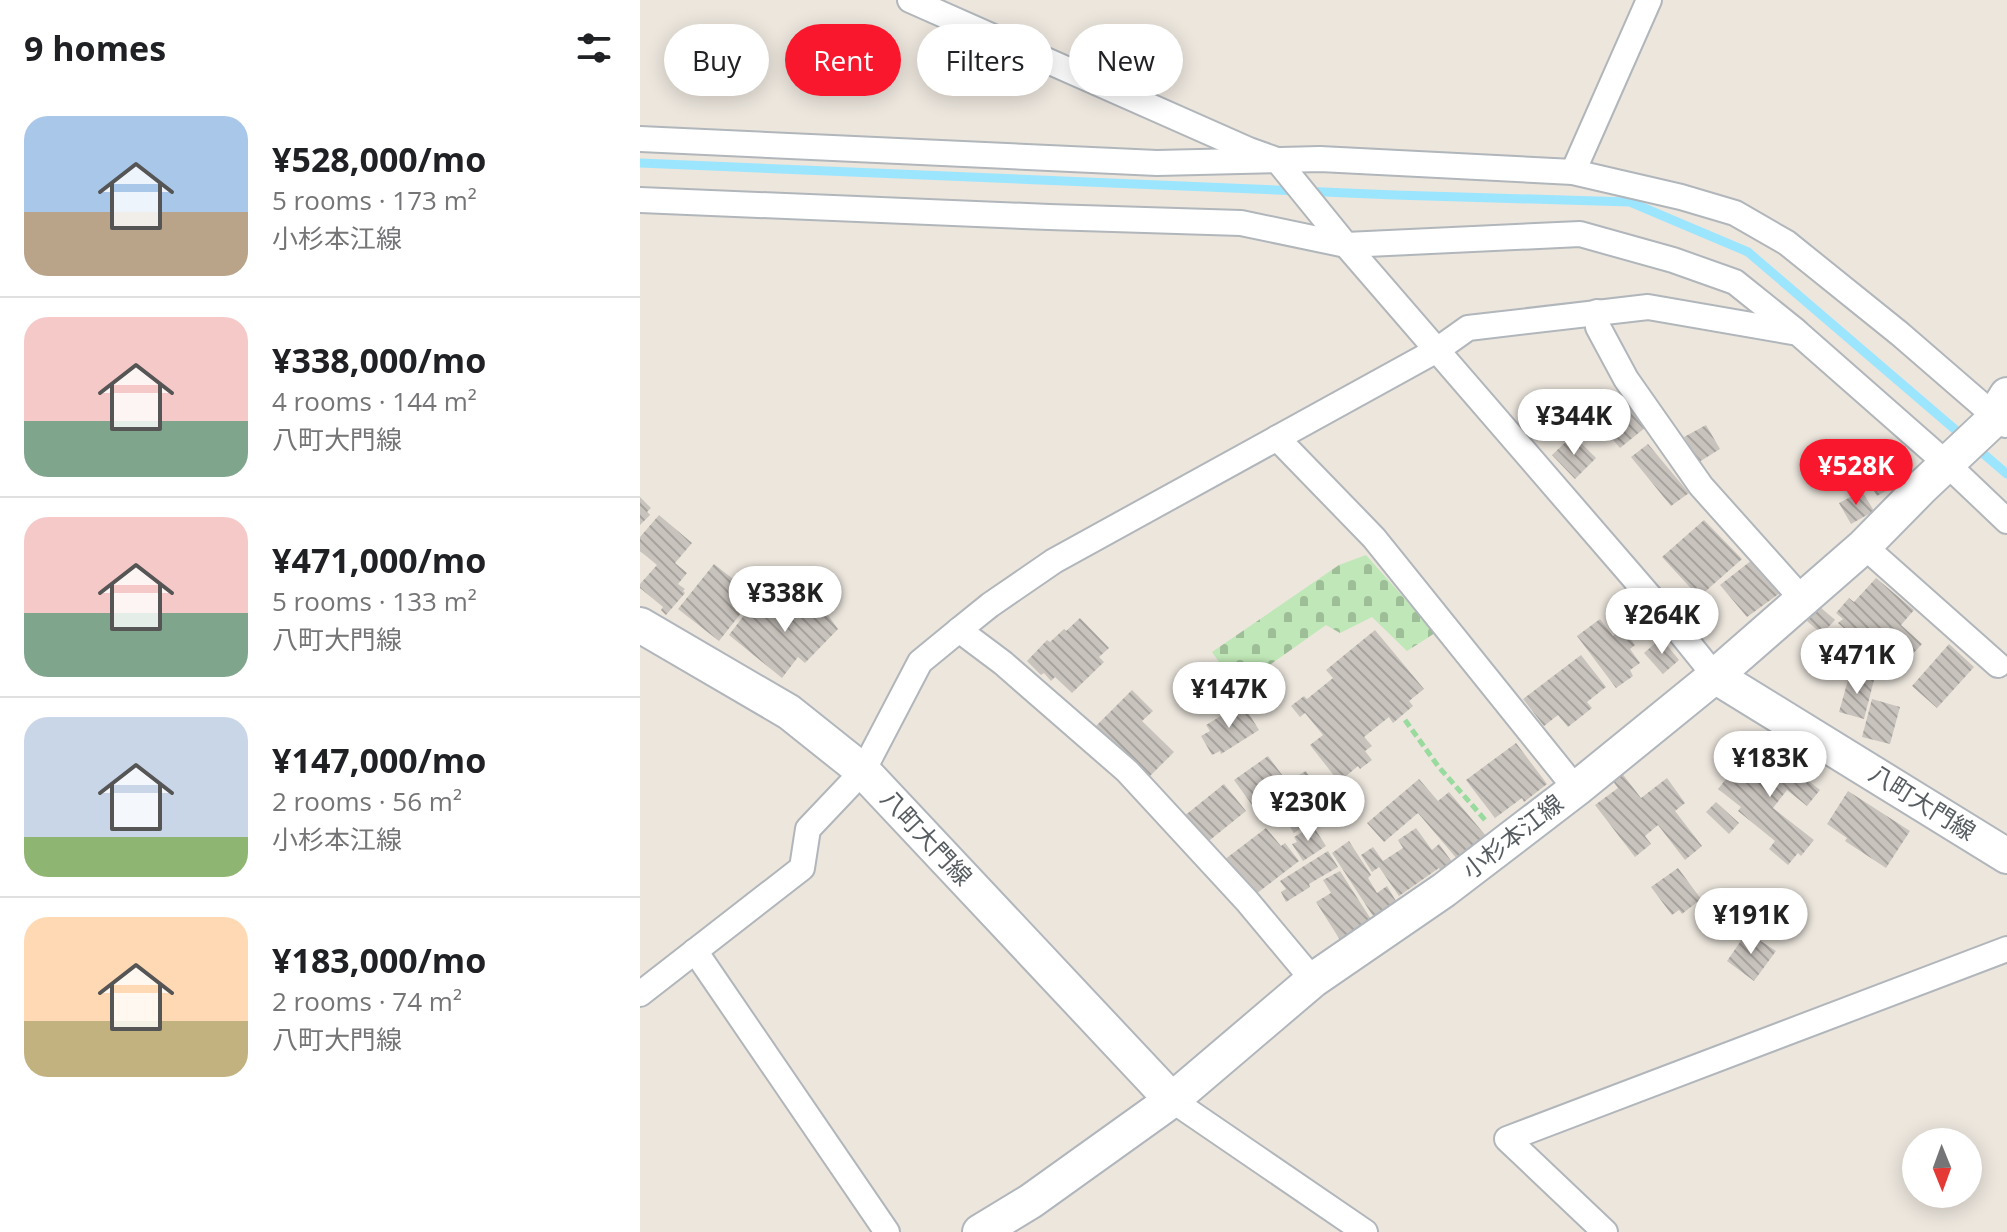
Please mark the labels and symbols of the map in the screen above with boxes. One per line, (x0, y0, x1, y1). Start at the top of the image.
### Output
pin: ¥344K (1518, 389, 1630, 457)
pin: ¥528K (1800, 439, 1912, 507)
pin: ¥338K (729, 566, 841, 634)
pin: ¥264K (1606, 588, 1718, 656)
pin: ¥471K (1801, 628, 1913, 696)
pin: ¥147K (1173, 662, 1285, 730)
pin: ¥183K (1714, 731, 1826, 799)
street label: 八町大門線 (1863, 756, 1982, 848)
pin: ¥230K (1252, 775, 1364, 843)
street label: 八町大門線 (874, 782, 980, 892)
street label: 小杉本江線 (1455, 786, 1570, 886)
pin: ¥191K (1695, 888, 1807, 956)
north arrow (1902, 1128, 1982, 1208)

